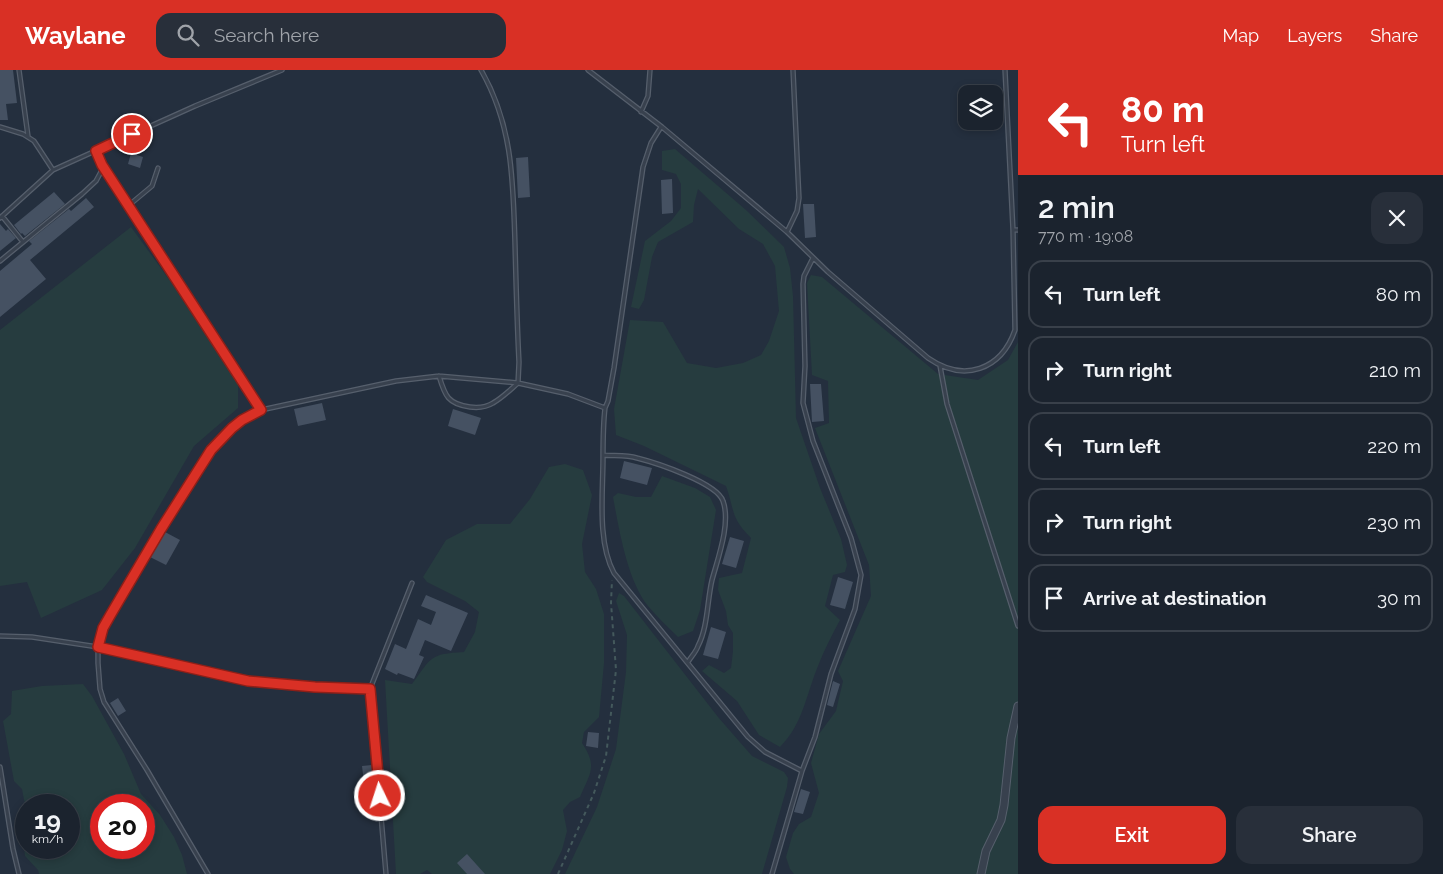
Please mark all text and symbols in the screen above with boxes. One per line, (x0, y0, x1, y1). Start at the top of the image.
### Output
search box (156, 13, 506, 58)
text: Waylane (25, 21, 126, 50)
icon: search (174, 21, 202, 49)
text: Search here (214, 24, 319, 46)
text: Map (1223, 25, 1259, 46)
text: Layers (1287, 25, 1342, 46)
text: Share (1370, 25, 1418, 46)
map controls (958, 85, 1003, 130)
button: layers (958, 85, 1003, 130)
text: 80 m (1121, 89, 1205, 130)
icon: left (1038, 90, 1103, 155)
pin (111, 113, 153, 155)
icon: arrive (118, 120, 146, 148)
text: Turn left (1121, 131, 1205, 157)
text: 2 min (1038, 190, 1115, 225)
button: close (1371, 192, 1423, 244)
text: 770 m · 19:08 (1038, 227, 1133, 246)
icon: left (1040, 280, 1068, 308)
text: Turn left (1083, 283, 1160, 305)
text: 80 m (1376, 283, 1421, 305)
icon: right (1040, 356, 1068, 384)
text: Turn right (1083, 359, 1172, 381)
text: 210 m (1369, 359, 1421, 381)
icon: left (1040, 432, 1068, 460)
text: Turn left (1083, 435, 1160, 457)
text: 220 m (1367, 435, 1421, 457)
icon: right (1040, 508, 1068, 536)
text: Turn right (1083, 511, 1172, 533)
text: 230 m (1367, 511, 1421, 533)
icon: arrive (1040, 584, 1068, 612)
text: Arrive at destination (1083, 587, 1267, 609)
text: 30 m (1377, 587, 1421, 609)
position arrow (353, 769, 405, 821)
speed limit sign: 20 (90, 794, 155, 859)
text: 19 (34, 805, 61, 835)
button: Exit (1038, 806, 1226, 864)
button: Share (1236, 806, 1423, 864)
text: km/h (32, 832, 63, 846)

